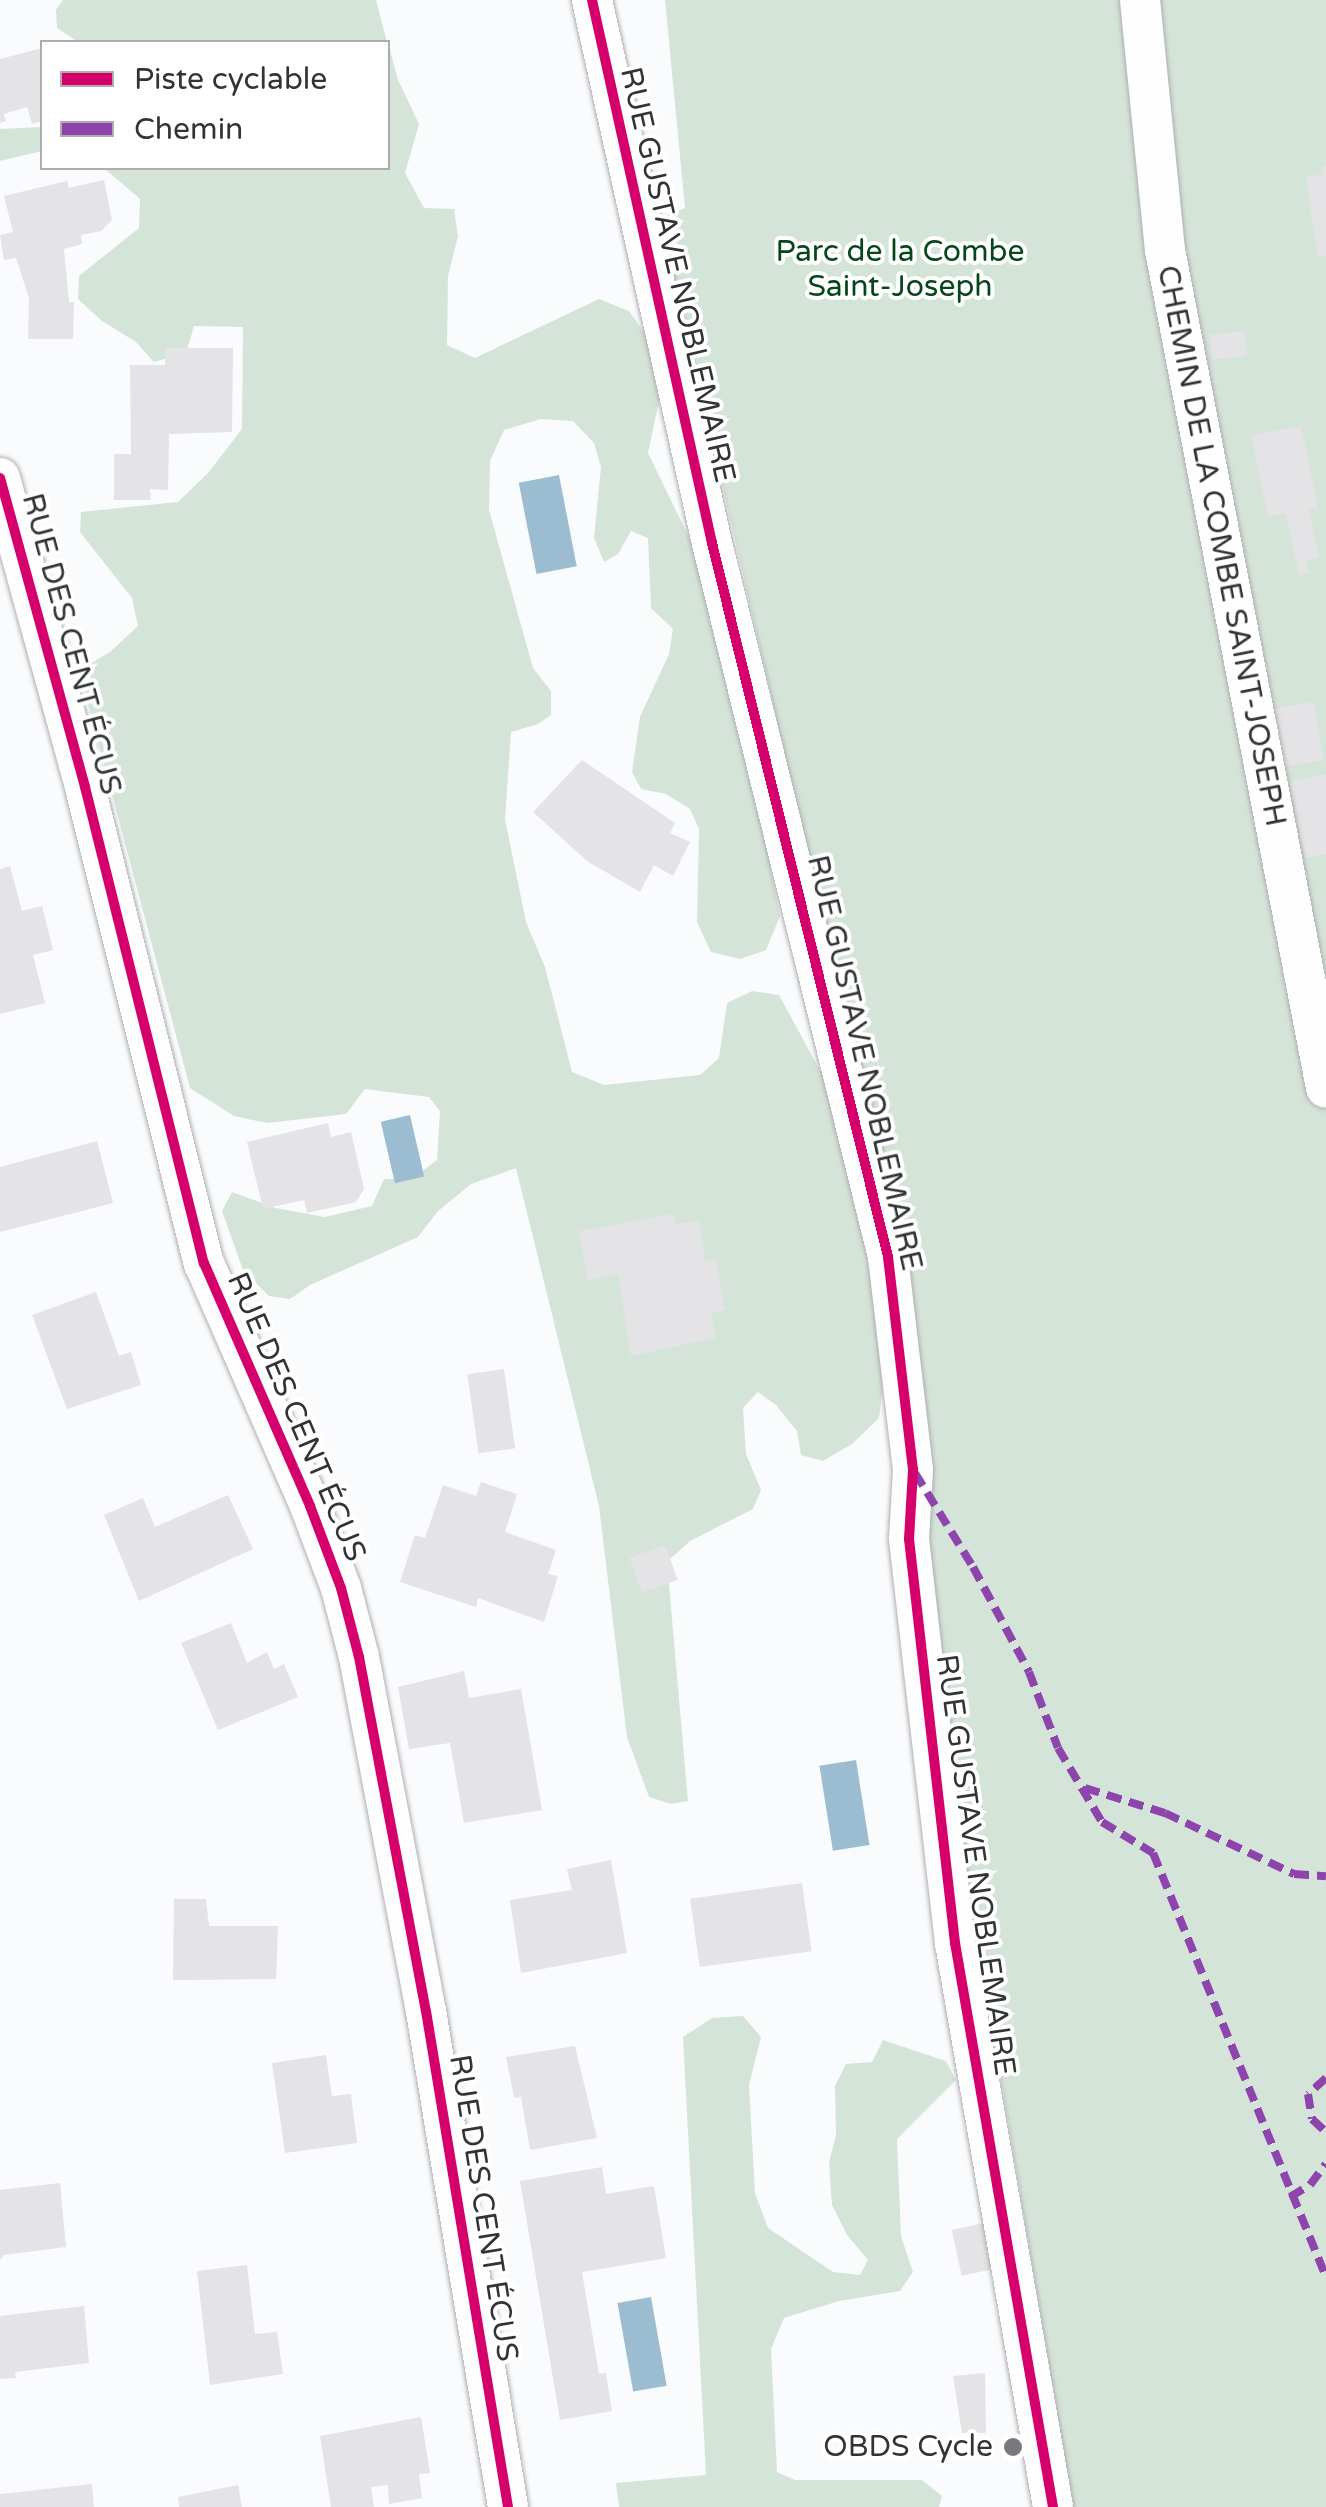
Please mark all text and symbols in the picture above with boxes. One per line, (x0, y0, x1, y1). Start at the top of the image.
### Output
legend (40, 40, 390, 170)
text: Piste cyclable (134, 61, 327, 98)
street label: RUE GUSTAVE NOBLEMAIRE (612, 64, 742, 486)
text: Chemin (134, 111, 243, 148)
park label: Parc de la Combe Saint-Joseph (776, 234, 1024, 304)
street label: CHEMIN DE LA COMBE SAINT-JOSEPH (1149, 263, 1293, 829)
street label: RUE DES CENT ÉCUS (13, 490, 129, 798)
street label: RUE GUSTAVE NOBLEMAIRE (799, 852, 929, 1274)
street label: RUE DES CENT ÉCUS (219, 1267, 373, 1567)
street label: RUE GUSTAVE NOBLEMAIRE (928, 1652, 1022, 2078)
street label: RUE DES CENT ÉCUS (441, 2052, 525, 2364)
place label: OBDS Cycle (823, 2429, 993, 2465)
marker: OBDS Cycle (1002, 2436, 1024, 2458)

